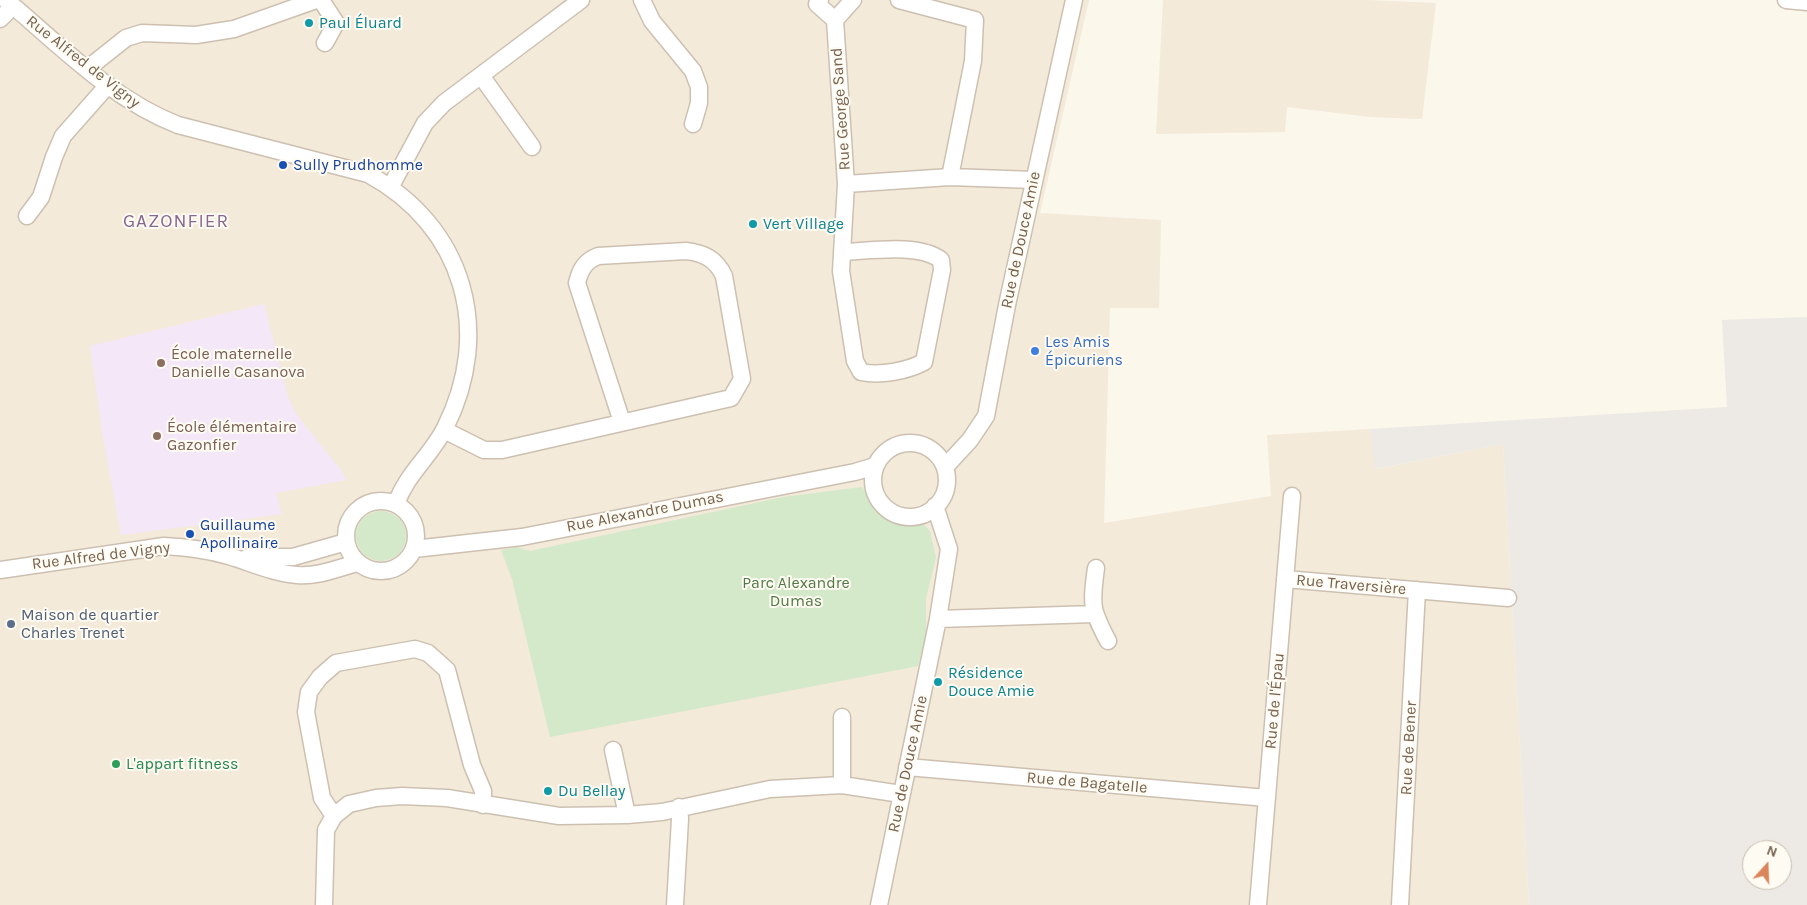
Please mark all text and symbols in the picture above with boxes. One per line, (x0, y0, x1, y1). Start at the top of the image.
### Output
street label: Rue Alfred de Vigny (22, 12, 144, 112)
place label: Paul Éluard (319, 13, 402, 33)
marker: Paul Éluard (303, 17, 315, 29)
street label: Rue George Sand (827, 47, 855, 171)
place label: Sully Prudhomme (293, 155, 423, 175)
marker: Sully Prudhomme (277, 159, 289, 171)
street label: Rue de Douce Amie (997, 170, 1045, 310)
district label: GAZONFIER (122, 211, 230, 233)
place label: Vert Village (763, 214, 844, 234)
marker: Vert Village (747, 218, 759, 230)
place label: Les Amis Épicuriens (1045, 332, 1123, 370)
place label: École maternelle Danielle Casanova (171, 344, 305, 382)
marker: Les Amis Épicuriens (1029, 345, 1041, 357)
marker: École maternelle Danielle Casanova (155, 357, 167, 369)
place label: École élémentaire Gazonfier (167, 417, 297, 455)
marker: École élémentaire Gazonfier (151, 430, 163, 442)
street label: Rue Alexandre Dumas (565, 487, 725, 537)
place label: Guillaume Apollinaire (200, 515, 278, 553)
marker: Guillaume Apollinaire (184, 528, 196, 540)
street label: Rue Alfred de Vigny (31, 538, 171, 574)
street label: Rue Traversière (1295, 571, 1407, 599)
park label: Parc Alexandre Dumas (742, 573, 850, 611)
place label: Maison de quartier Charles Trenet (21, 605, 159, 643)
marker: Maison de quartier Charles Trenet (5, 618, 17, 630)
street label: Rue de l'Épau (1261, 652, 1289, 750)
place label: Résidence Douce Amie (948, 663, 1034, 701)
marker: Résidence Douce Amie (932, 676, 944, 688)
street label: Rue de Douce Amie (884, 694, 932, 834)
street label: Rue de Bener (1397, 700, 1421, 796)
place label: L'appart fitness (126, 754, 239, 774)
marker: L'appart fitness (110, 758, 122, 770)
street label: Rue de Bagatelle (1026, 768, 1148, 798)
place label: Du Bellay (558, 781, 625, 801)
marker: Du Bellay (542, 785, 554, 797)
north arrow (1742, 840, 1792, 890)
text: N (1764, 842, 1780, 861)

